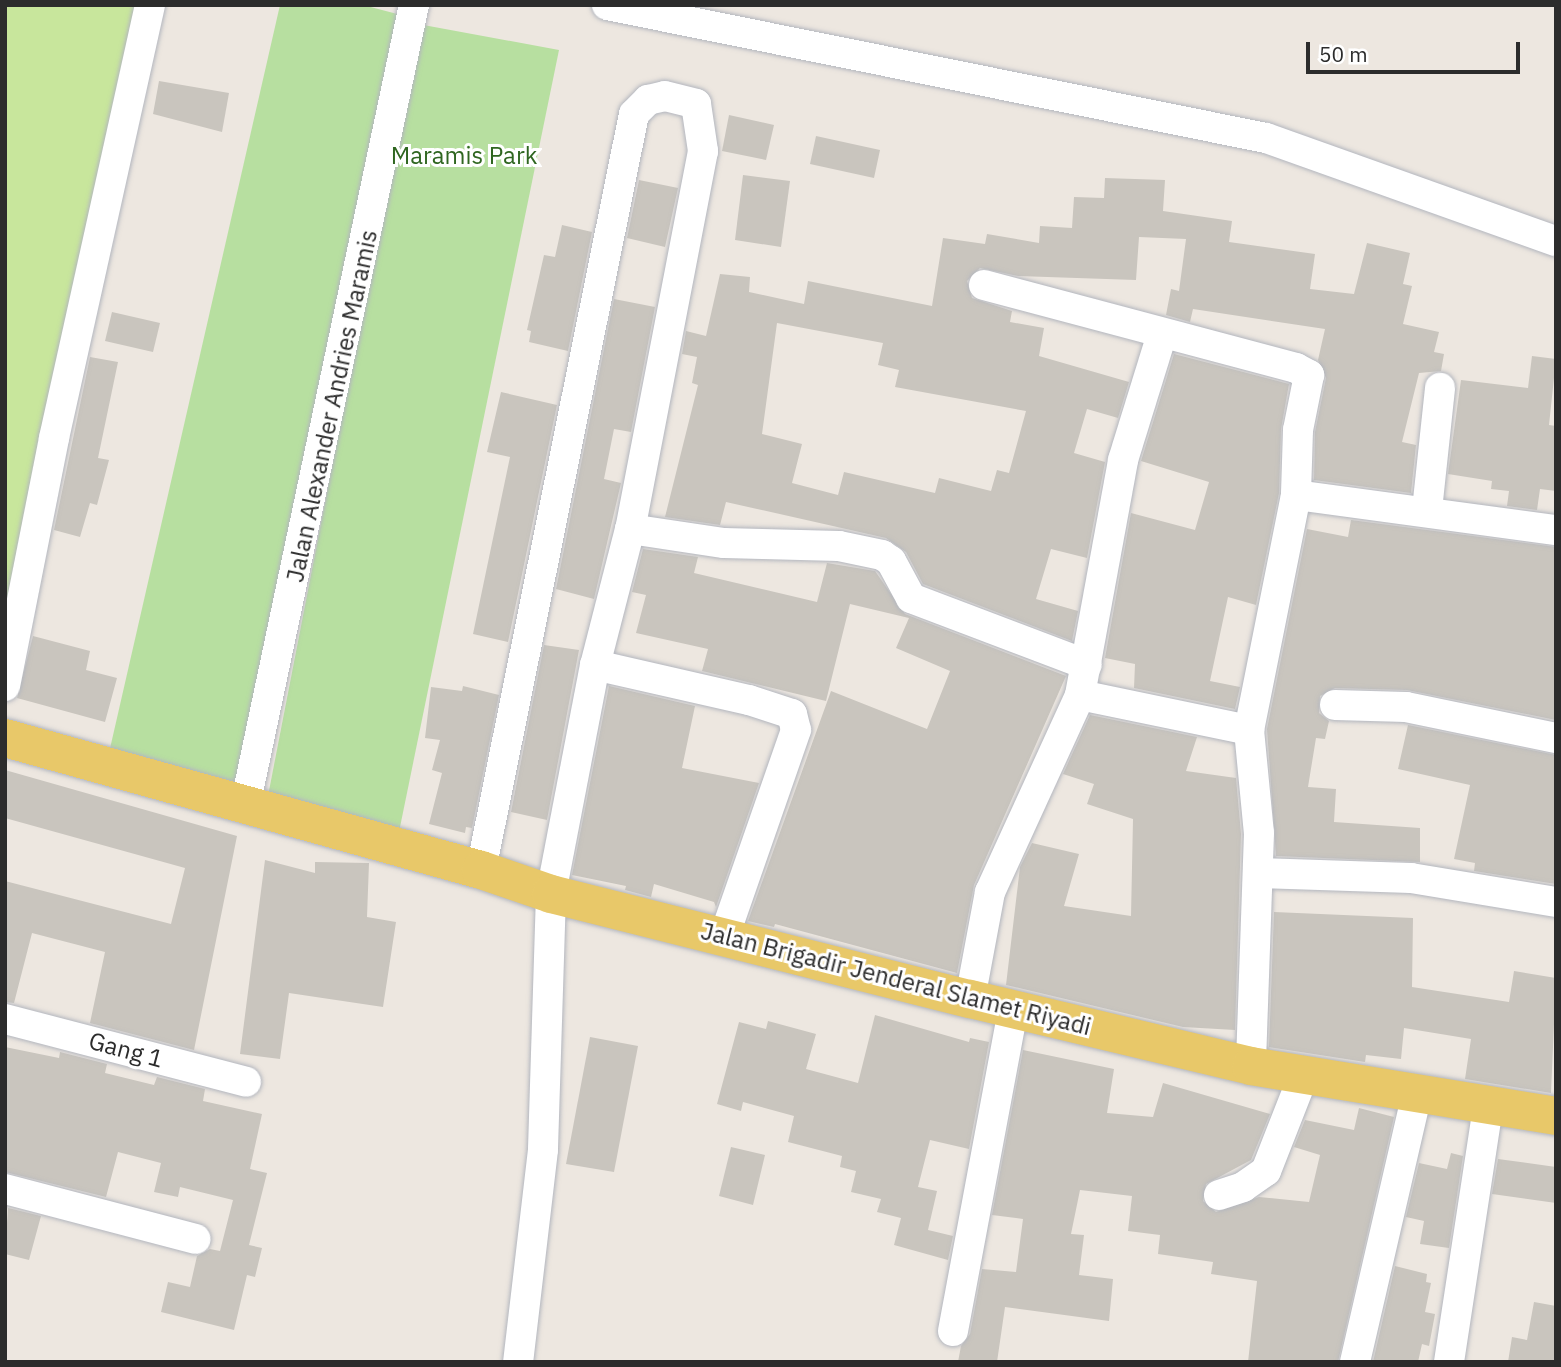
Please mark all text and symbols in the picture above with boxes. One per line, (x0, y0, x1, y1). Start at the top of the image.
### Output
scale bar (1309, 28, 1522, 72)
text: 50 m (1319, 40, 1368, 68)
park label: Maramis Park (391, 142, 537, 170)
street label: Jalan Alexander Andries Maramis (281, 227, 383, 585)
street label: Jalan Brigadir Jenderal Slamet Riyadi (698, 917, 1094, 1041)
street label: Gang 1 (86, 1026, 166, 1074)

